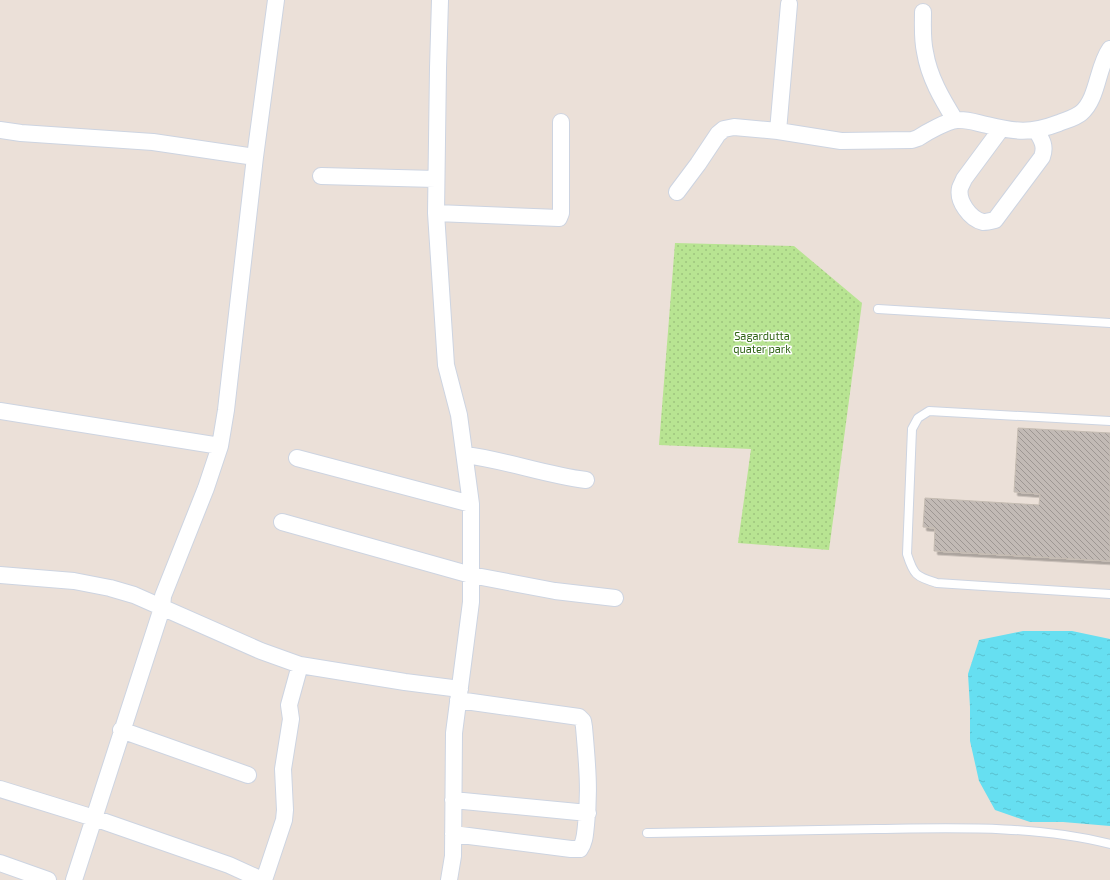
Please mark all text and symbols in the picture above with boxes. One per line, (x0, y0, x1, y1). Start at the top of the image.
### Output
park label: Sagardutta quater park (733, 329, 791, 355)

